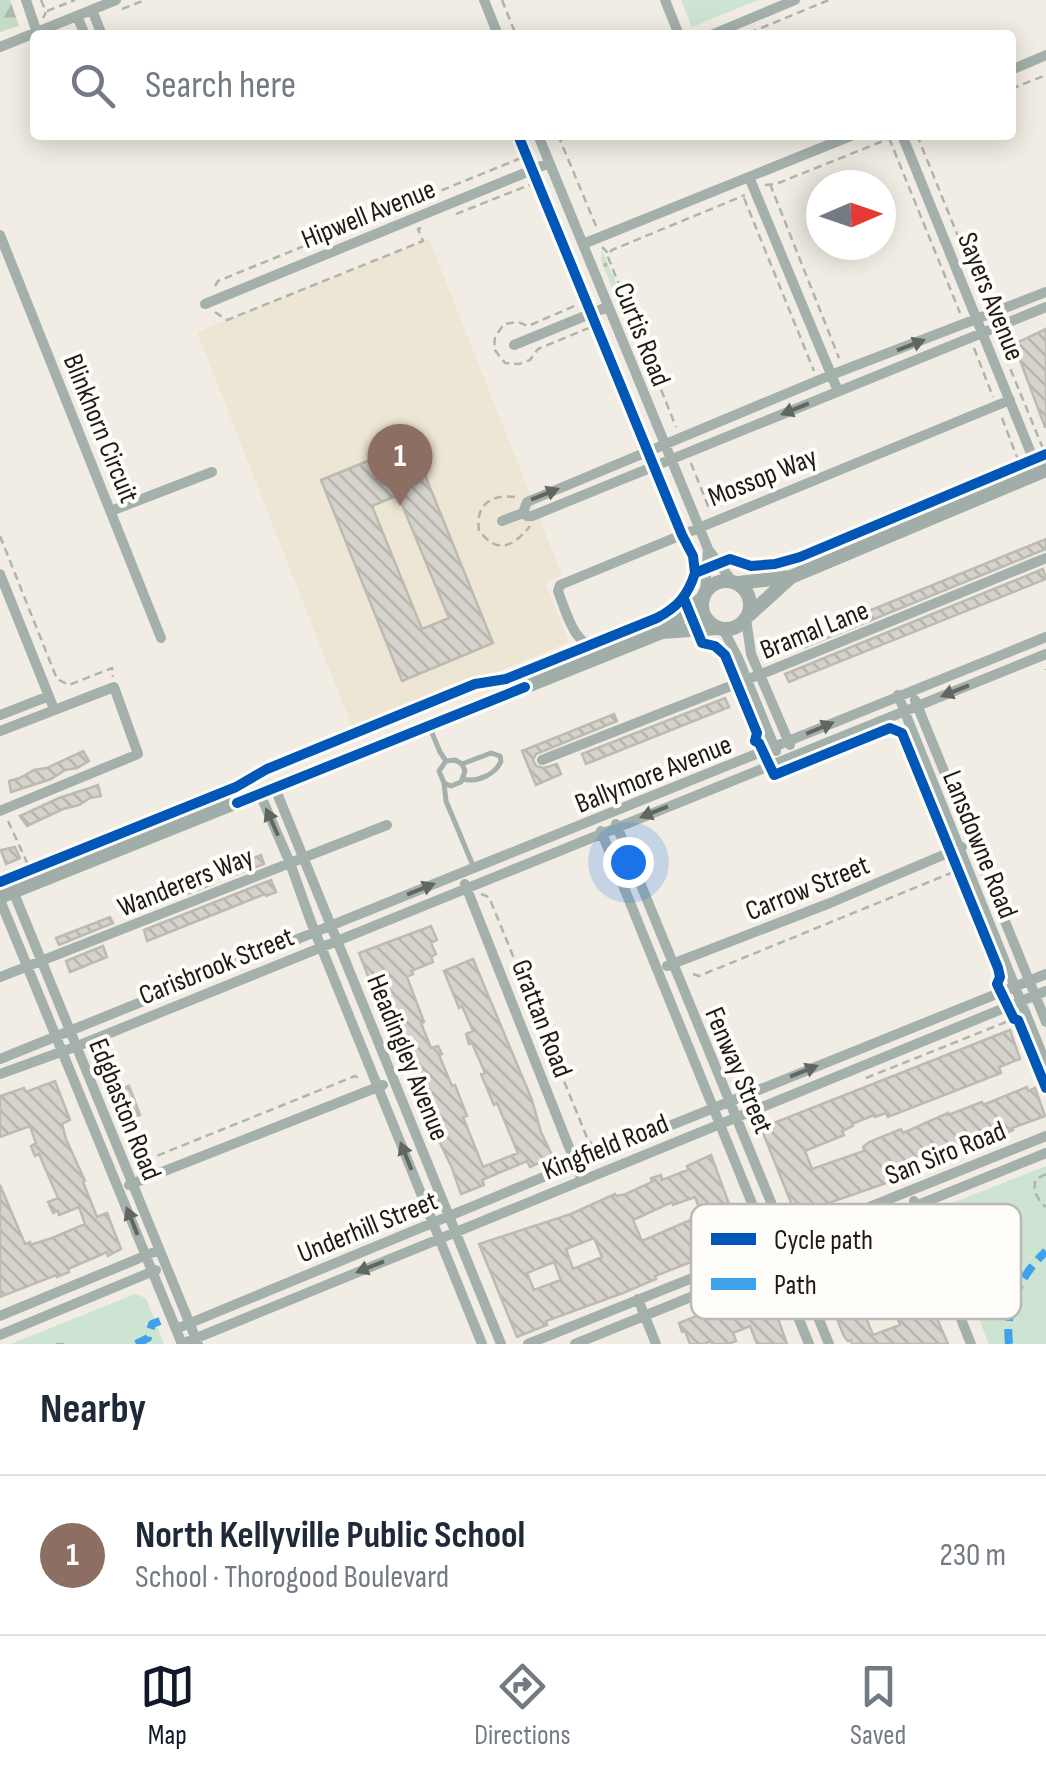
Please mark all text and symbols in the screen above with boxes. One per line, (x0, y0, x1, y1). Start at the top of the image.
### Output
search box (30, 30, 1016, 140)
icon: search (65, 58, 120, 113)
text: Search here (145, 63, 296, 108)
north arrow (806, 170, 896, 260)
street label: Hipwell Avenue (297, 173, 440, 256)
street label: Sayers Avenue (950, 228, 1031, 365)
street label: Curtis Road (606, 278, 677, 391)
one-way arrow (896, 336, 926, 352)
street label: Blinkhorn Circuit (56, 349, 145, 508)
one-way arrow (780, 401, 810, 417)
pin: 1 (368, 424, 432, 506)
street label: Mossop Way (703, 441, 822, 514)
one-way arrow (530, 486, 560, 502)
street label: Bramal Lane (756, 594, 873, 667)
one-way arrow (940, 683, 970, 699)
one-way arrow (805, 719, 835, 735)
street label: Ballymore Avenue (570, 728, 737, 821)
street label: Lansdowne Road (935, 766, 1024, 923)
one-way arrow (639, 805, 669, 821)
one-way arrow (264, 807, 280, 837)
your location (603, 837, 654, 888)
street label: Wanderers Way (113, 840, 258, 924)
street label: Carrow Street (741, 849, 874, 928)
one-way arrow (407, 881, 437, 897)
street label: Carisbrook Street (134, 920, 299, 1012)
street label: Grattan Road (504, 955, 579, 1082)
street label: Headingley Avenue (359, 970, 456, 1145)
street label: Fenway Street (697, 1003, 780, 1139)
street label: Edgbaston Road (81, 1034, 168, 1185)
one-way arrow (789, 1063, 819, 1079)
street label: Kingfield Road (538, 1107, 673, 1188)
street label: San Siro Road (881, 1114, 1010, 1192)
one-way arrow (398, 1141, 414, 1171)
street label: Underhill Street (293, 1184, 442, 1270)
legend (691, 1204, 1021, 1319)
one-way arrow (123, 1206, 139, 1236)
text: Cycle path (774, 1224, 873, 1257)
one-way arrow (355, 1259, 385, 1275)
text: Path (774, 1269, 817, 1302)
text: Nearby (40, 1384, 146, 1435)
text: North Kellyville Public School (135, 1513, 525, 1558)
text: 1 (66, 1536, 79, 1575)
text: 230 m (939, 1536, 1006, 1575)
text: School · Thorogood Boulevard (135, 1558, 449, 1597)
tab: Map (140, 1659, 195, 1752)
tab: Directions (474, 1659, 571, 1752)
tab: Saved (850, 1659, 906, 1752)

